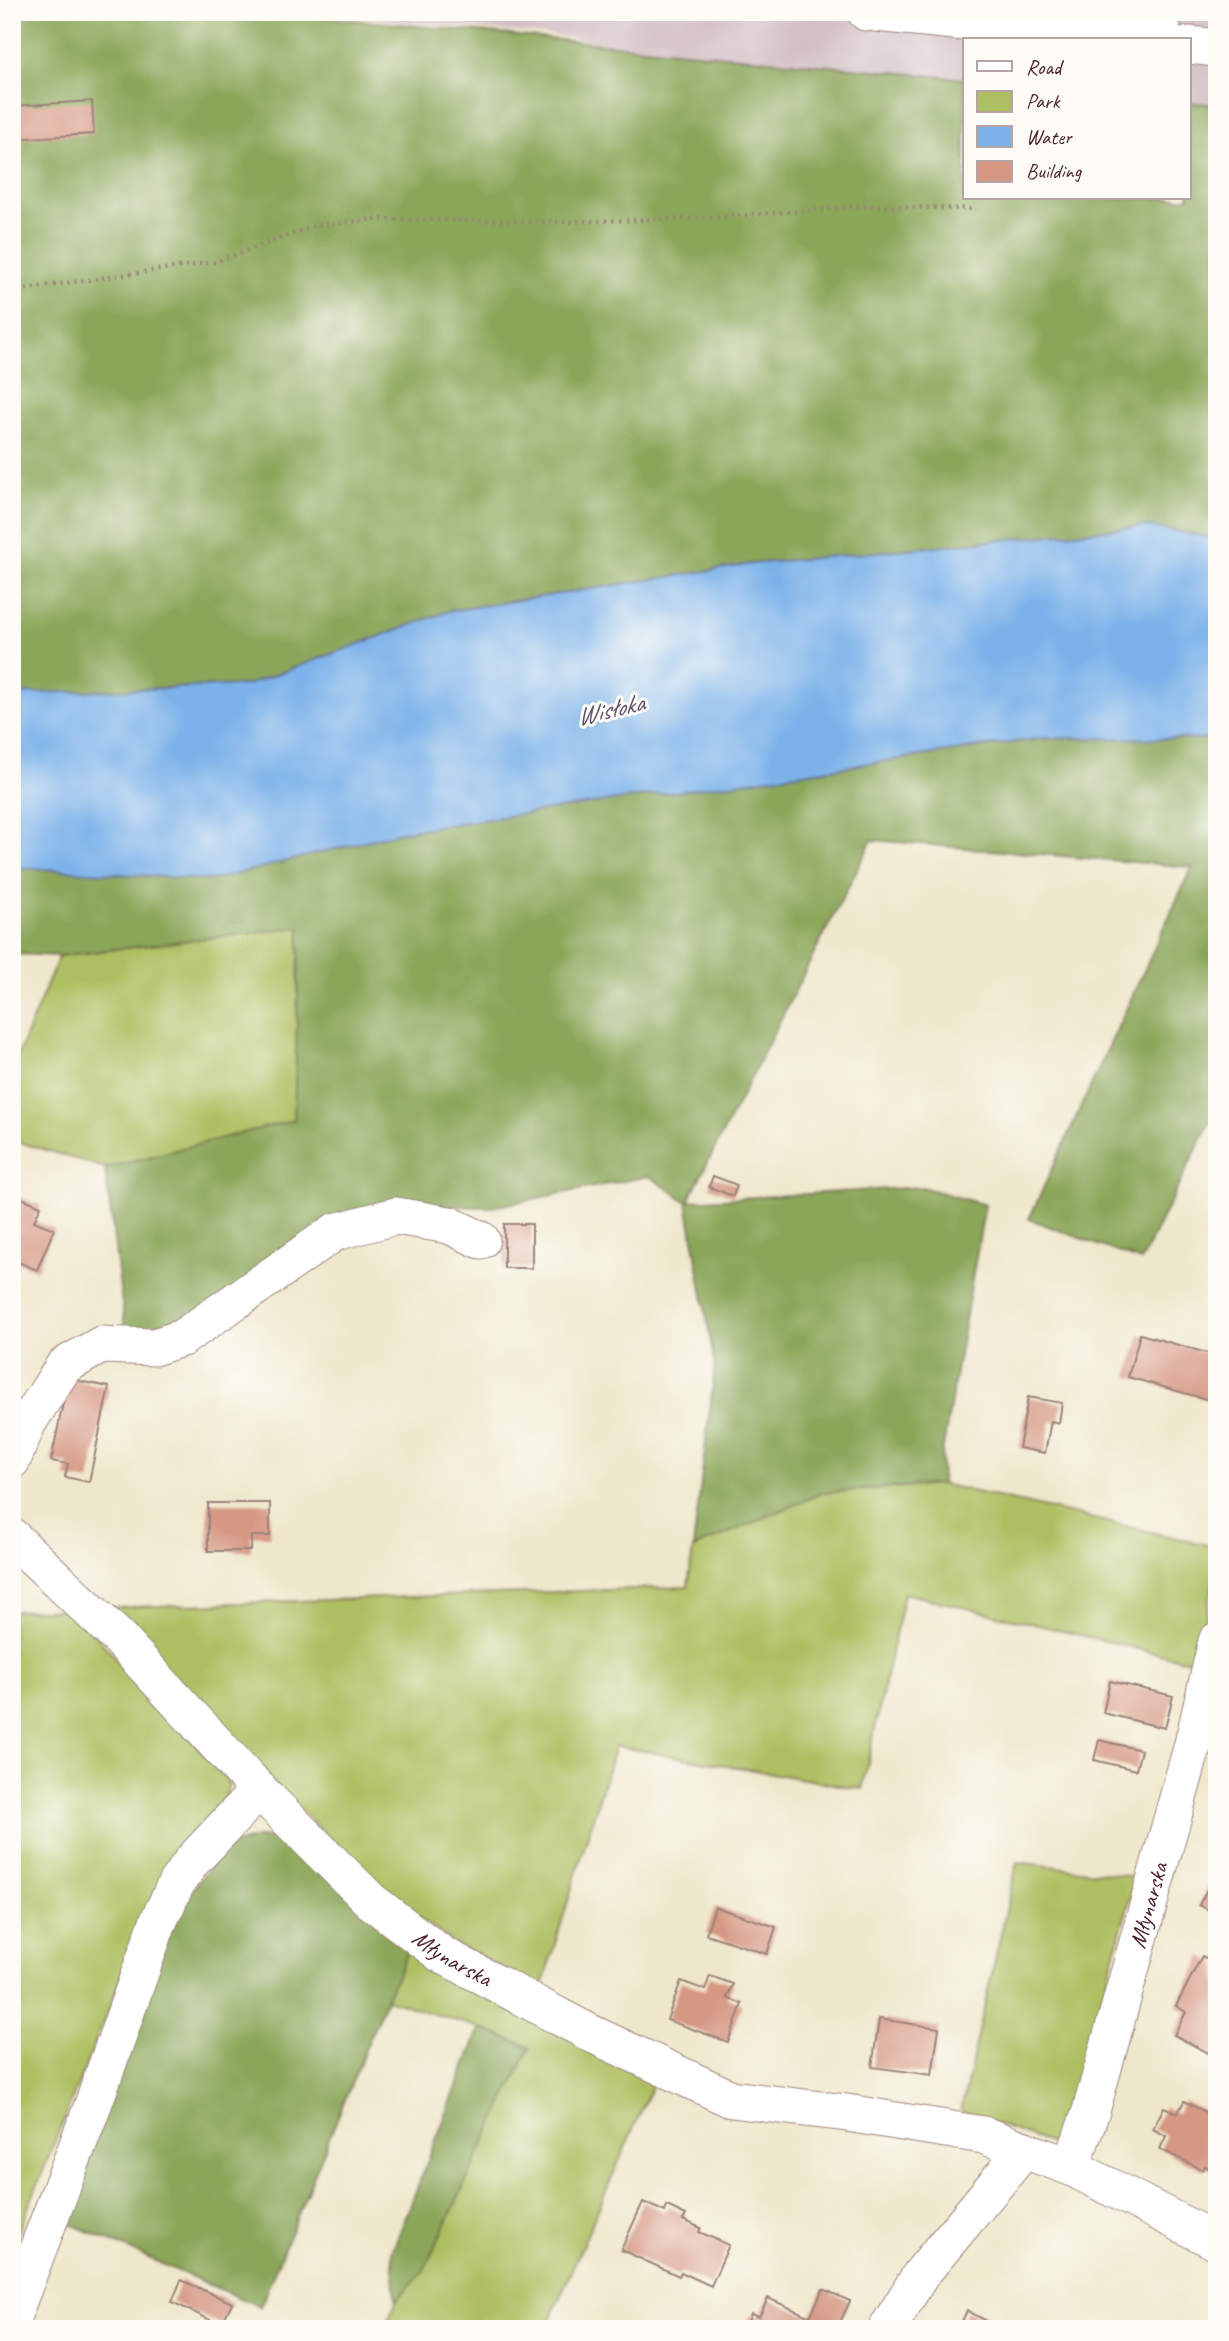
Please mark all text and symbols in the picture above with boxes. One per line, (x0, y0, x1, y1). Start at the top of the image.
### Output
legend (963, 38, 1190, 200)
text: Road (1026, 54, 1065, 80)
text: Park (1026, 88, 1061, 114)
text: Water (1026, 124, 1073, 150)
text: Building (1026, 158, 1083, 184)
water label: Wisłoka (573, 685, 650, 733)
street label: Młynarska (1122, 1858, 1175, 1951)
street label: Młynarska (406, 1923, 498, 1994)

